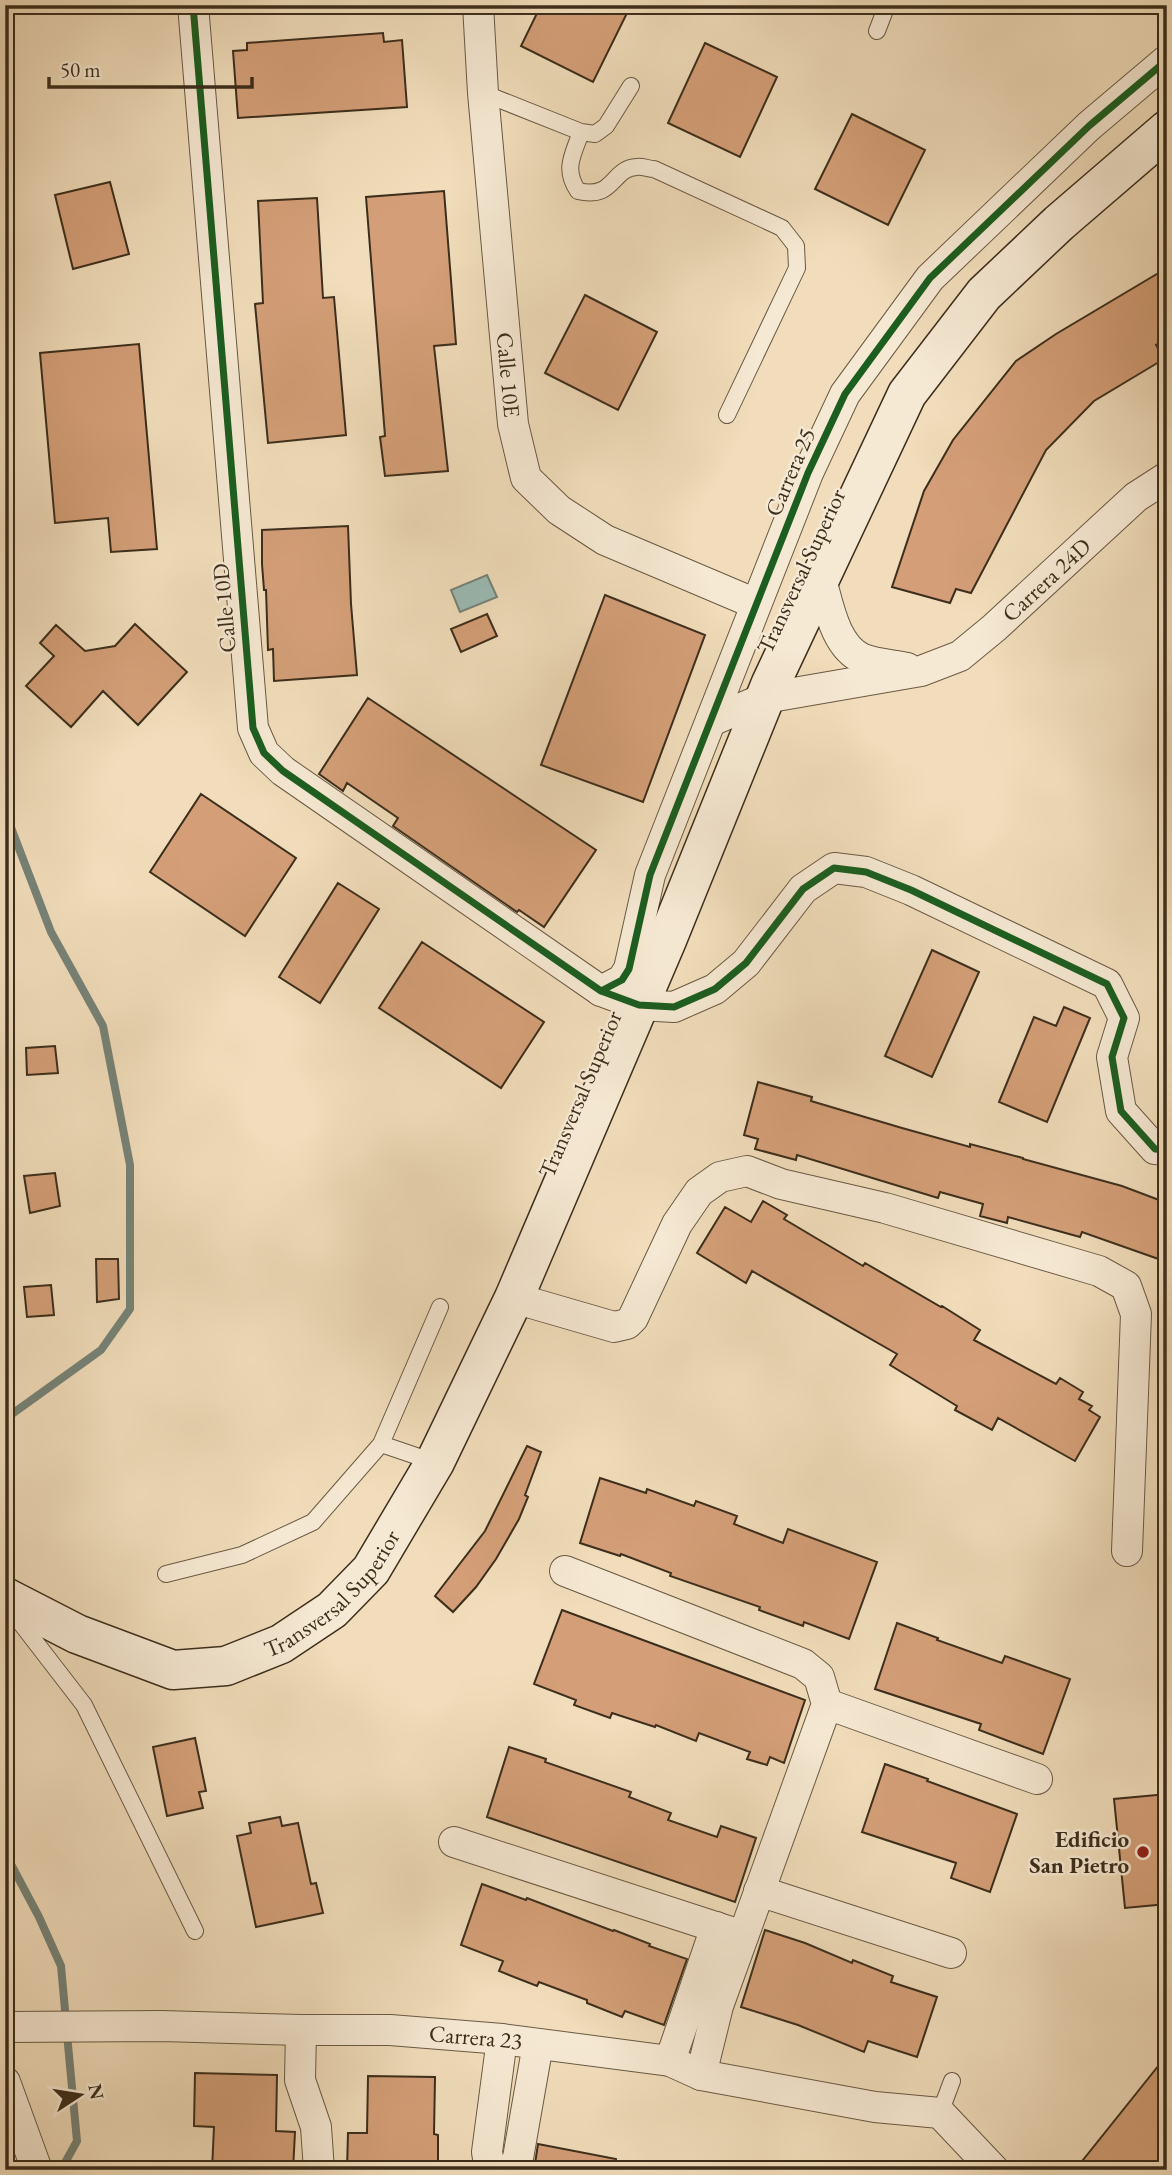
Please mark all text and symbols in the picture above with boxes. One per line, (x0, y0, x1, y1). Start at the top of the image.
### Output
scale bar (49, 46, 252, 90)
text: 50 m (60, 56, 101, 83)
street label: Calle 10E (490, 331, 527, 419)
street label: Carrera 25 (758, 423, 822, 521)
street label: Transversal Superior (750, 483, 852, 658)
street label: Carrera 24D (995, 531, 1097, 628)
street label: Calle 10D (205, 562, 243, 654)
street label: Transversal Superior (531, 1006, 629, 1182)
street label: Transversal Superior (259, 1524, 407, 1664)
place label: Edificio San Pietro (1029, 1824, 1129, 1880)
marker: Edificio San Pietro (1135, 1844, 1151, 1860)
street label: Carrera 23 (428, 2018, 524, 2057)
north arrow (46, 2060, 116, 2130)
text: N (82, 2081, 110, 2102)

